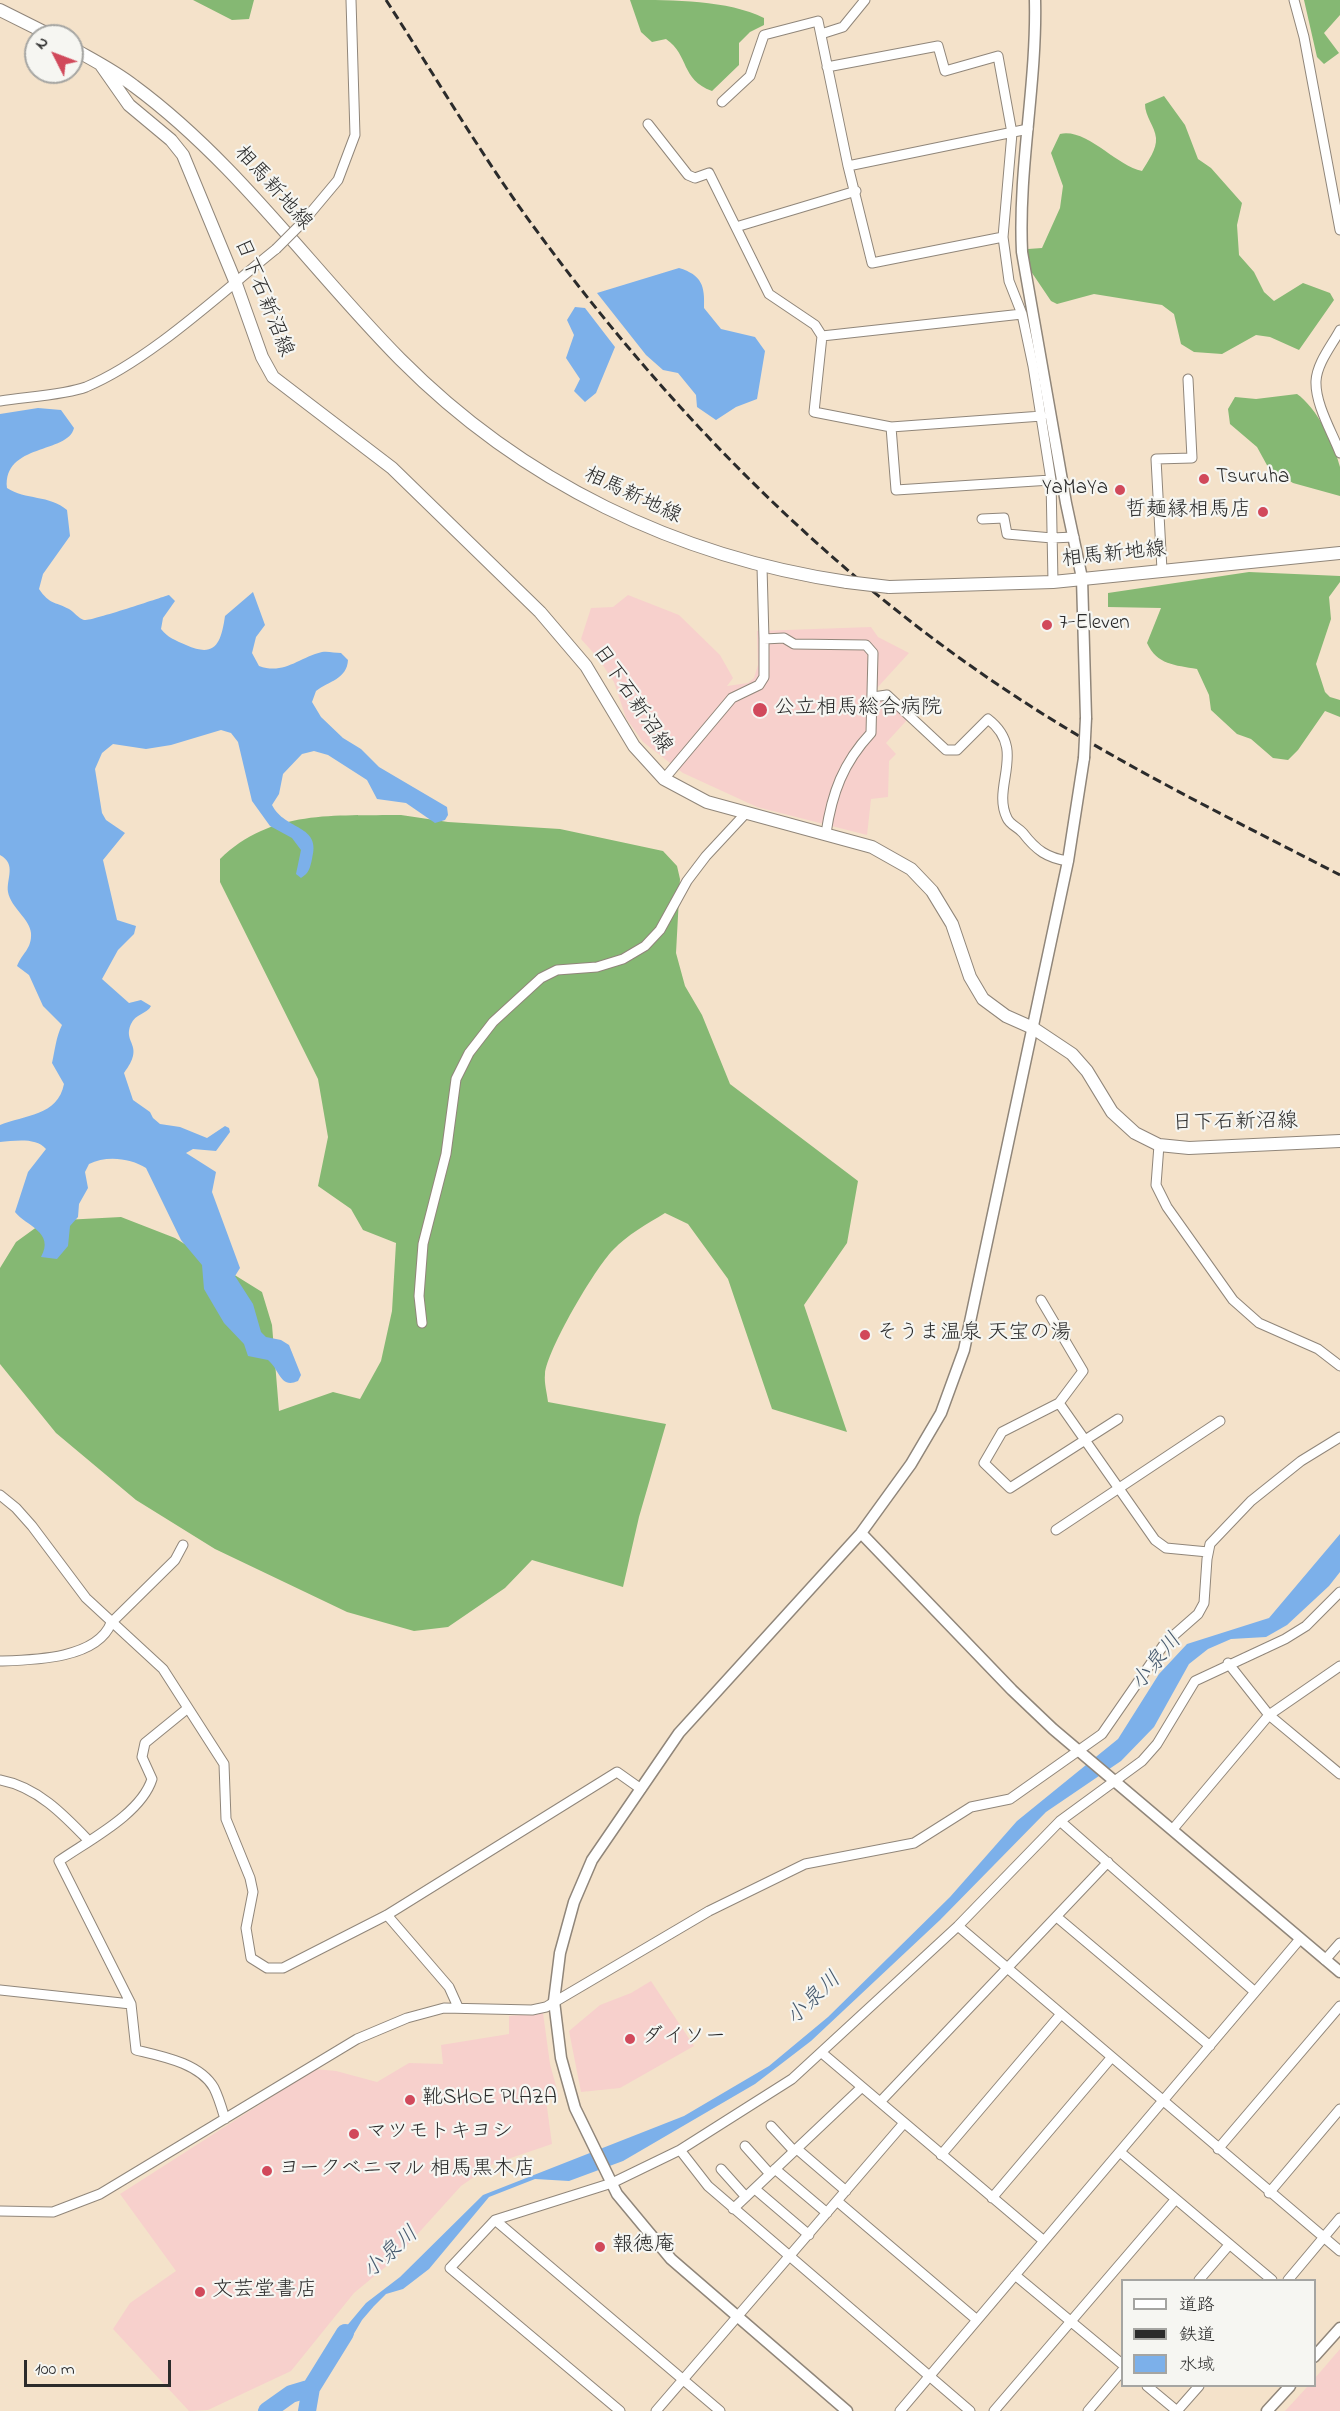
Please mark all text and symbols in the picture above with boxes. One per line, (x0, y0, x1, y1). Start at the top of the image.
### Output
north arrow (24, 24, 84, 84)
text: N (30, 31, 55, 55)
street label: 相馬新地線 (228, 142, 316, 236)
street label: 日下石新沼線 (227, 235, 297, 361)
street label: 相馬新地線 (579, 463, 685, 531)
place label: Tsuruha (1216, 466, 1289, 492)
marker: Tsuruha (1197, 472, 1211, 486)
place label: YaMaYa (1042, 477, 1108, 503)
marker: YaMaYa (1113, 483, 1127, 497)
place label: 哲麺縁相馬店 (1125, 499, 1251, 525)
marker: 哲麺縁相馬店 (1256, 505, 1270, 519)
street label: 相馬新地線 (1060, 538, 1168, 574)
place label: 7-Eleven (1059, 612, 1130, 638)
marker: 7-Eleven (1040, 618, 1054, 632)
street label: 日下石新沼線 (585, 641, 677, 759)
place label: 公立相馬総合病院 (774, 697, 942, 723)
marker: 公立相馬総合病院 (751, 701, 769, 719)
street label: 日下石新沼線 (1172, 1110, 1298, 1138)
place label: そうま温泉 天宝の湯 (877, 1322, 1071, 1348)
marker: そうま温泉 天宝の湯 (858, 1328, 872, 1342)
water label: 小泉川 (1127, 1629, 1189, 1697)
water label: 小泉川 (782, 1968, 848, 2032)
place label: ダイソー (642, 2026, 726, 2052)
marker: ダイソー (623, 2032, 637, 2046)
place label: 靴SHOE PLAZA (422, 2087, 557, 2113)
marker: 靴SHOE PLAZA (403, 2093, 417, 2107)
place label: マツモトキヨシ (366, 2121, 513, 2147)
marker: マツモトキヨシ (347, 2127, 361, 2141)
place label: ヨークベニマル 相馬黒木店 (279, 2158, 535, 2184)
marker: ヨークベニマル 相馬黒木店 (260, 2164, 274, 2178)
water label: 小泉川 (359, 2222, 425, 2286)
place label: 報徳庵 (612, 2234, 675, 2260)
marker: 報徳庵 (593, 2240, 607, 2254)
place label: 文芸堂書店 (212, 2279, 317, 2305)
legend (1121, 2279, 1316, 2387)
marker: 文芸堂書店 (193, 2285, 207, 2299)
text: 道路 (1179, 2293, 1215, 2319)
text: 鉄道 (1179, 2323, 1215, 2349)
scale bar (27, 2348, 174, 2386)
text: 水域 (1179, 2353, 1215, 2379)
text: 100 m (35, 2357, 75, 2383)

